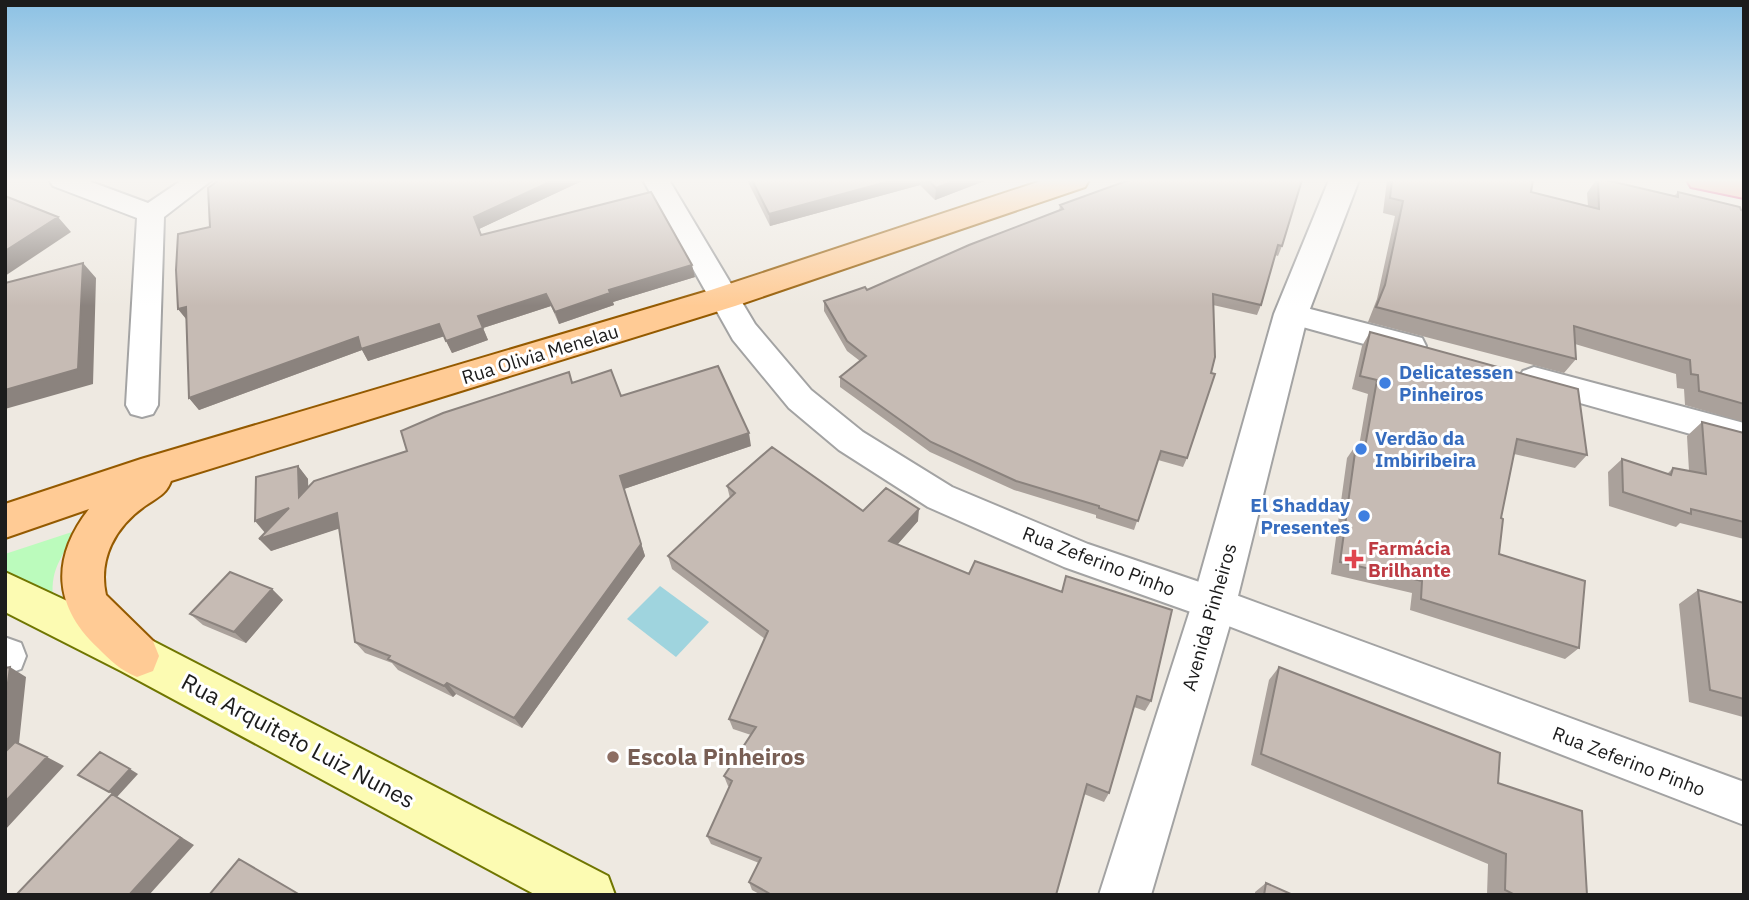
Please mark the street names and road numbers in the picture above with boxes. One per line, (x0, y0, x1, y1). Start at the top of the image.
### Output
street label: Rua Olivia Menelau (459, 319, 621, 389)
street label: Rua Zeferino Pinho (1019, 521, 1179, 601)
street label: Avenida Pinheiros (1176, 540, 1242, 694)
street label: Rua Arquiteto Luiz Nunes (177, 666, 420, 814)
street label: Rua Zeferino Pinho (1549, 721, 1709, 801)

